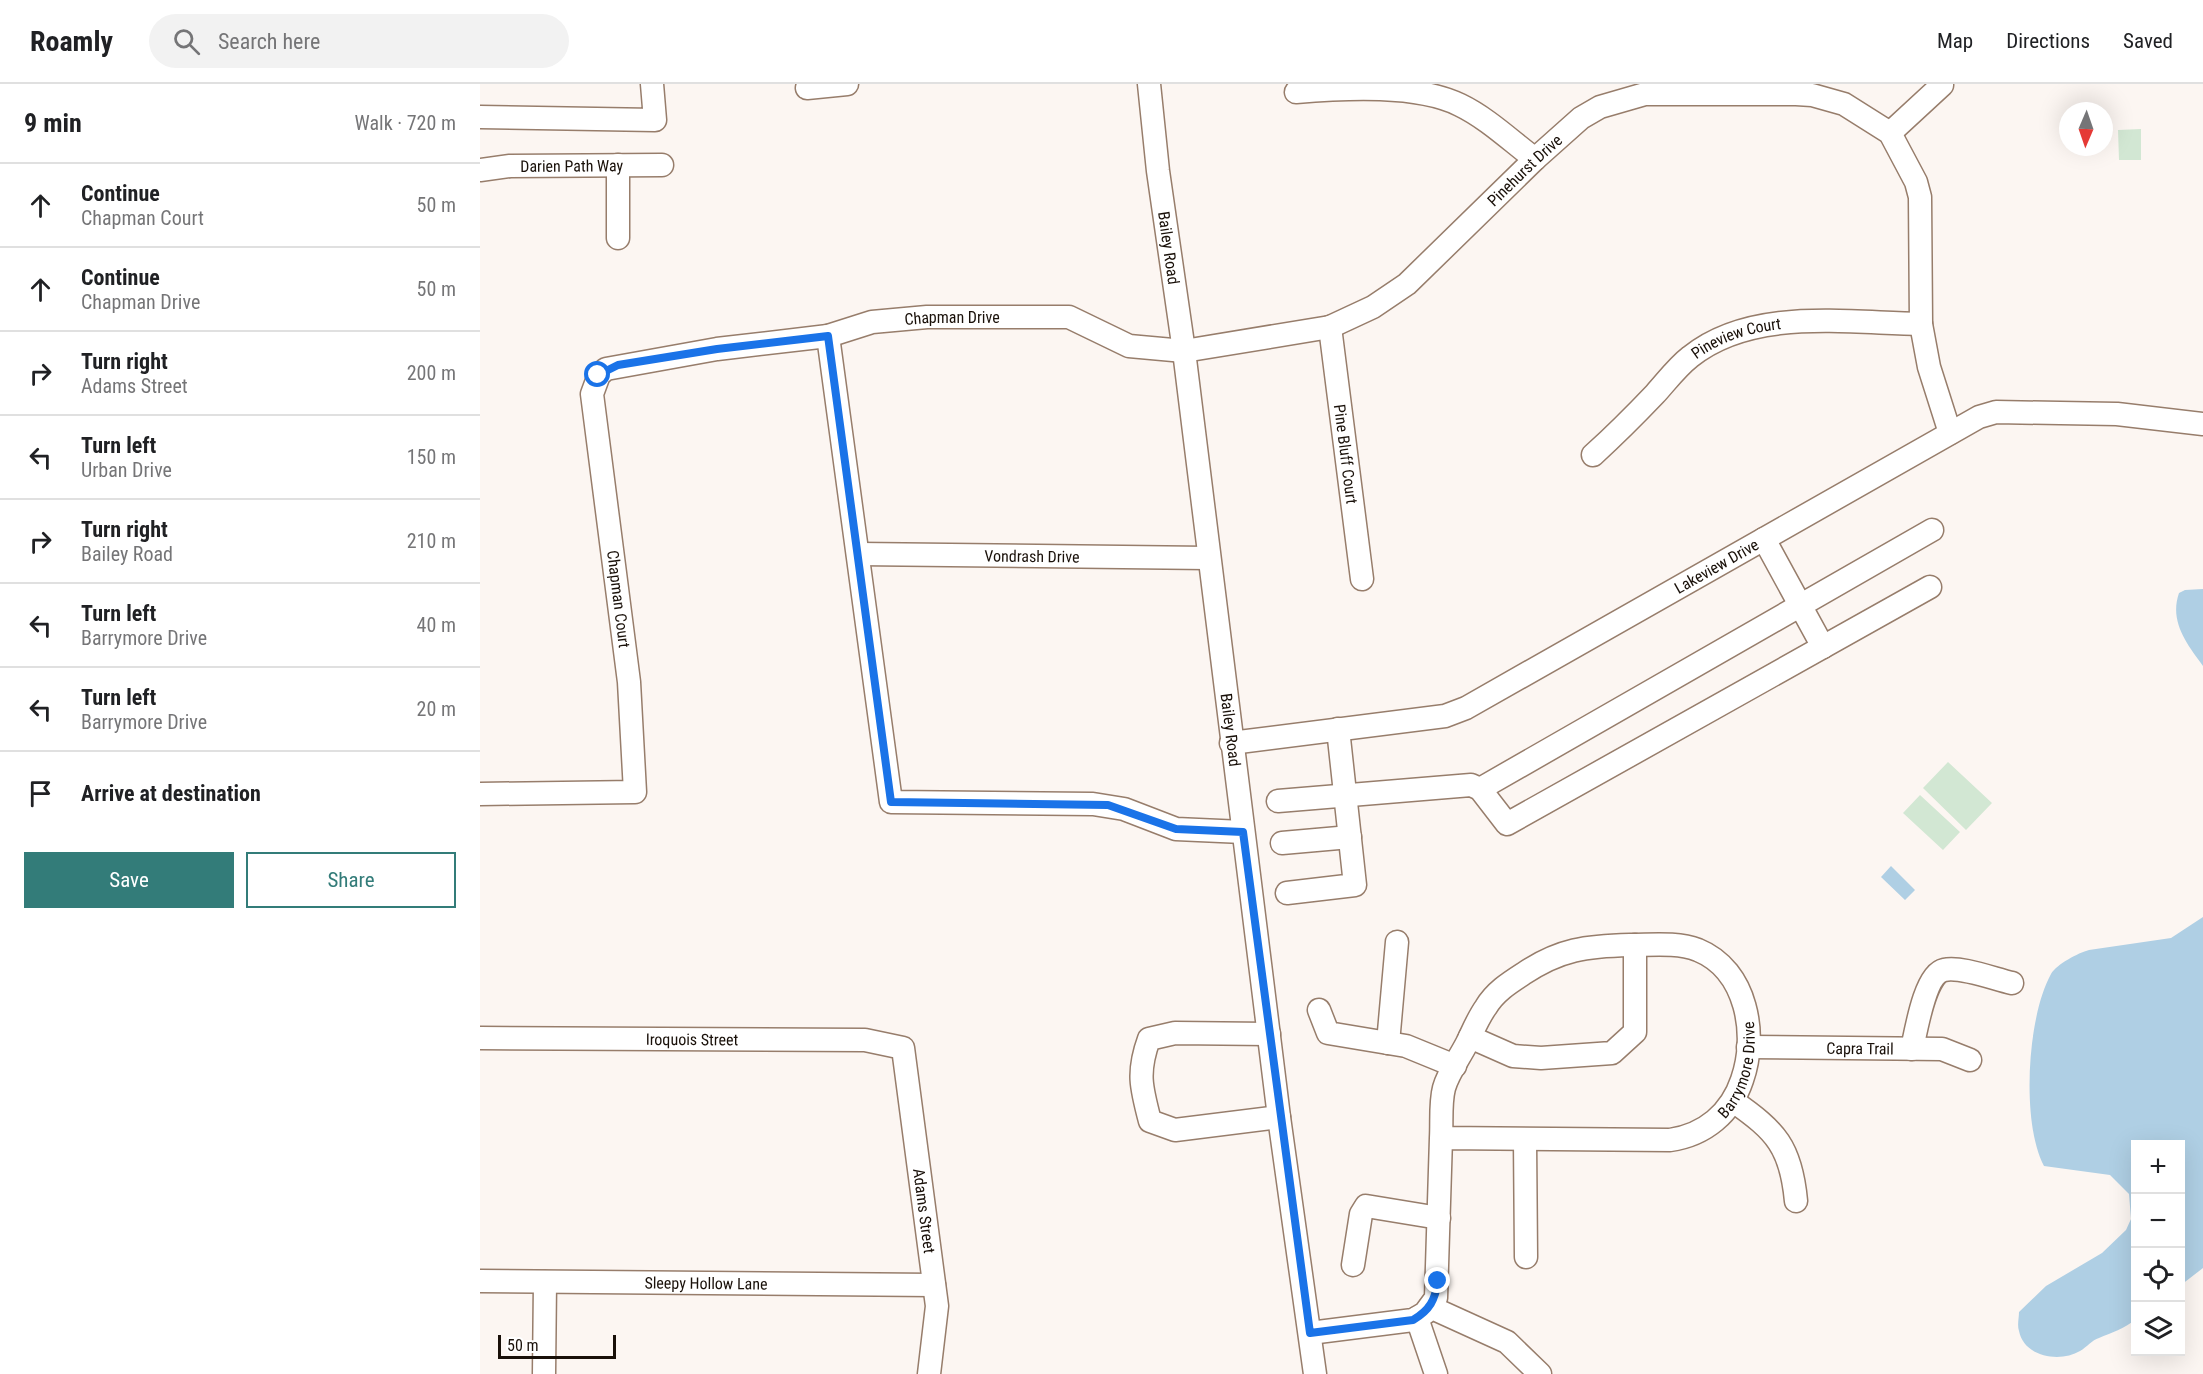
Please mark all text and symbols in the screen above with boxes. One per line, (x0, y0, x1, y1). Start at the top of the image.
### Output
search box (149, 14, 569, 68)
text: Roamly (30, 25, 113, 58)
icon: search (170, 25, 203, 58)
text: Search here (218, 29, 320, 54)
text: Map (1937, 29, 1973, 53)
text: Directions (2006, 29, 2090, 53)
text: Saved (2123, 29, 2173, 53)
north arrow (2059, 102, 2113, 156)
text: 9 min (24, 108, 82, 138)
text: Walk · 720 m (355, 111, 456, 135)
street label: Pinehurst Drive (1484, 131, 1566, 210)
street label: Darien Path Way (520, 156, 624, 176)
text: Continue (81, 181, 160, 206)
icon: ahead (24, 189, 57, 222)
text: 50 m (417, 193, 456, 217)
text: Chapman Court (81, 206, 204, 230)
street label: Bailey Road (1154, 210, 1183, 286)
text: Continue (81, 265, 160, 290)
icon: ahead (24, 273, 57, 306)
text: 50 m (417, 277, 456, 301)
text: Chapman Drive (81, 290, 200, 314)
street label: Chapman Drive (904, 308, 1000, 329)
street label: Pineview Court (1688, 314, 1782, 363)
text: Turn right (81, 349, 168, 374)
icon: right (24, 357, 57, 390)
text: 200 m (407, 361, 456, 385)
route start (584, 361, 610, 387)
text: Adams Street (81, 374, 188, 398)
street label: Pine Bluff Court (1330, 403, 1361, 505)
text: Turn left (81, 433, 156, 458)
icon: left (24, 441, 57, 474)
text: 150 m (407, 445, 456, 469)
text: Urban Drive (81, 458, 172, 482)
text: Turn right (81, 517, 168, 542)
icon: right (24, 525, 57, 558)
text: 210 m (407, 529, 456, 553)
street label: Lakeview Drive (1671, 535, 1762, 598)
text: Bailey Road (81, 542, 173, 566)
street label: Vondrash Drive (984, 546, 1080, 567)
street label: Chapman Court (603, 549, 634, 649)
text: Turn left (81, 601, 156, 626)
icon: left (24, 609, 57, 642)
text: 40 m (417, 613, 456, 637)
text: Barrymore Drive (81, 626, 207, 650)
text: Turn left (81, 685, 156, 710)
street label: Bailey Road (1217, 692, 1244, 768)
icon: left (24, 693, 57, 726)
text: 20 m (417, 697, 456, 721)
text: Barrymore Drive (81, 710, 207, 734)
icon: arrive (24, 777, 57, 810)
text: Arrive at destination (81, 781, 261, 806)
button: Save (24, 852, 234, 908)
button: Share (246, 852, 456, 908)
street label: Barrymore Drive (1714, 1021, 1759, 1122)
street label: Iroquois Street (646, 1030, 739, 1049)
street label: Capra Trail (1826, 1039, 1894, 1059)
map controls (2131, 1140, 2185, 1356)
button: + (2131, 1140, 2185, 1194)
street label: Adams Street (909, 1167, 939, 1255)
button: − (2131, 1194, 2185, 1248)
button: locate (2131, 1248, 2185, 1302)
route end (1424, 1267, 1450, 1293)
street label: Sleepy Hollow Lane (644, 1273, 768, 1294)
button: layers (2131, 1302, 2185, 1356)
scale bar (498, 1332, 616, 1360)
text: 50 m (507, 1336, 539, 1355)

